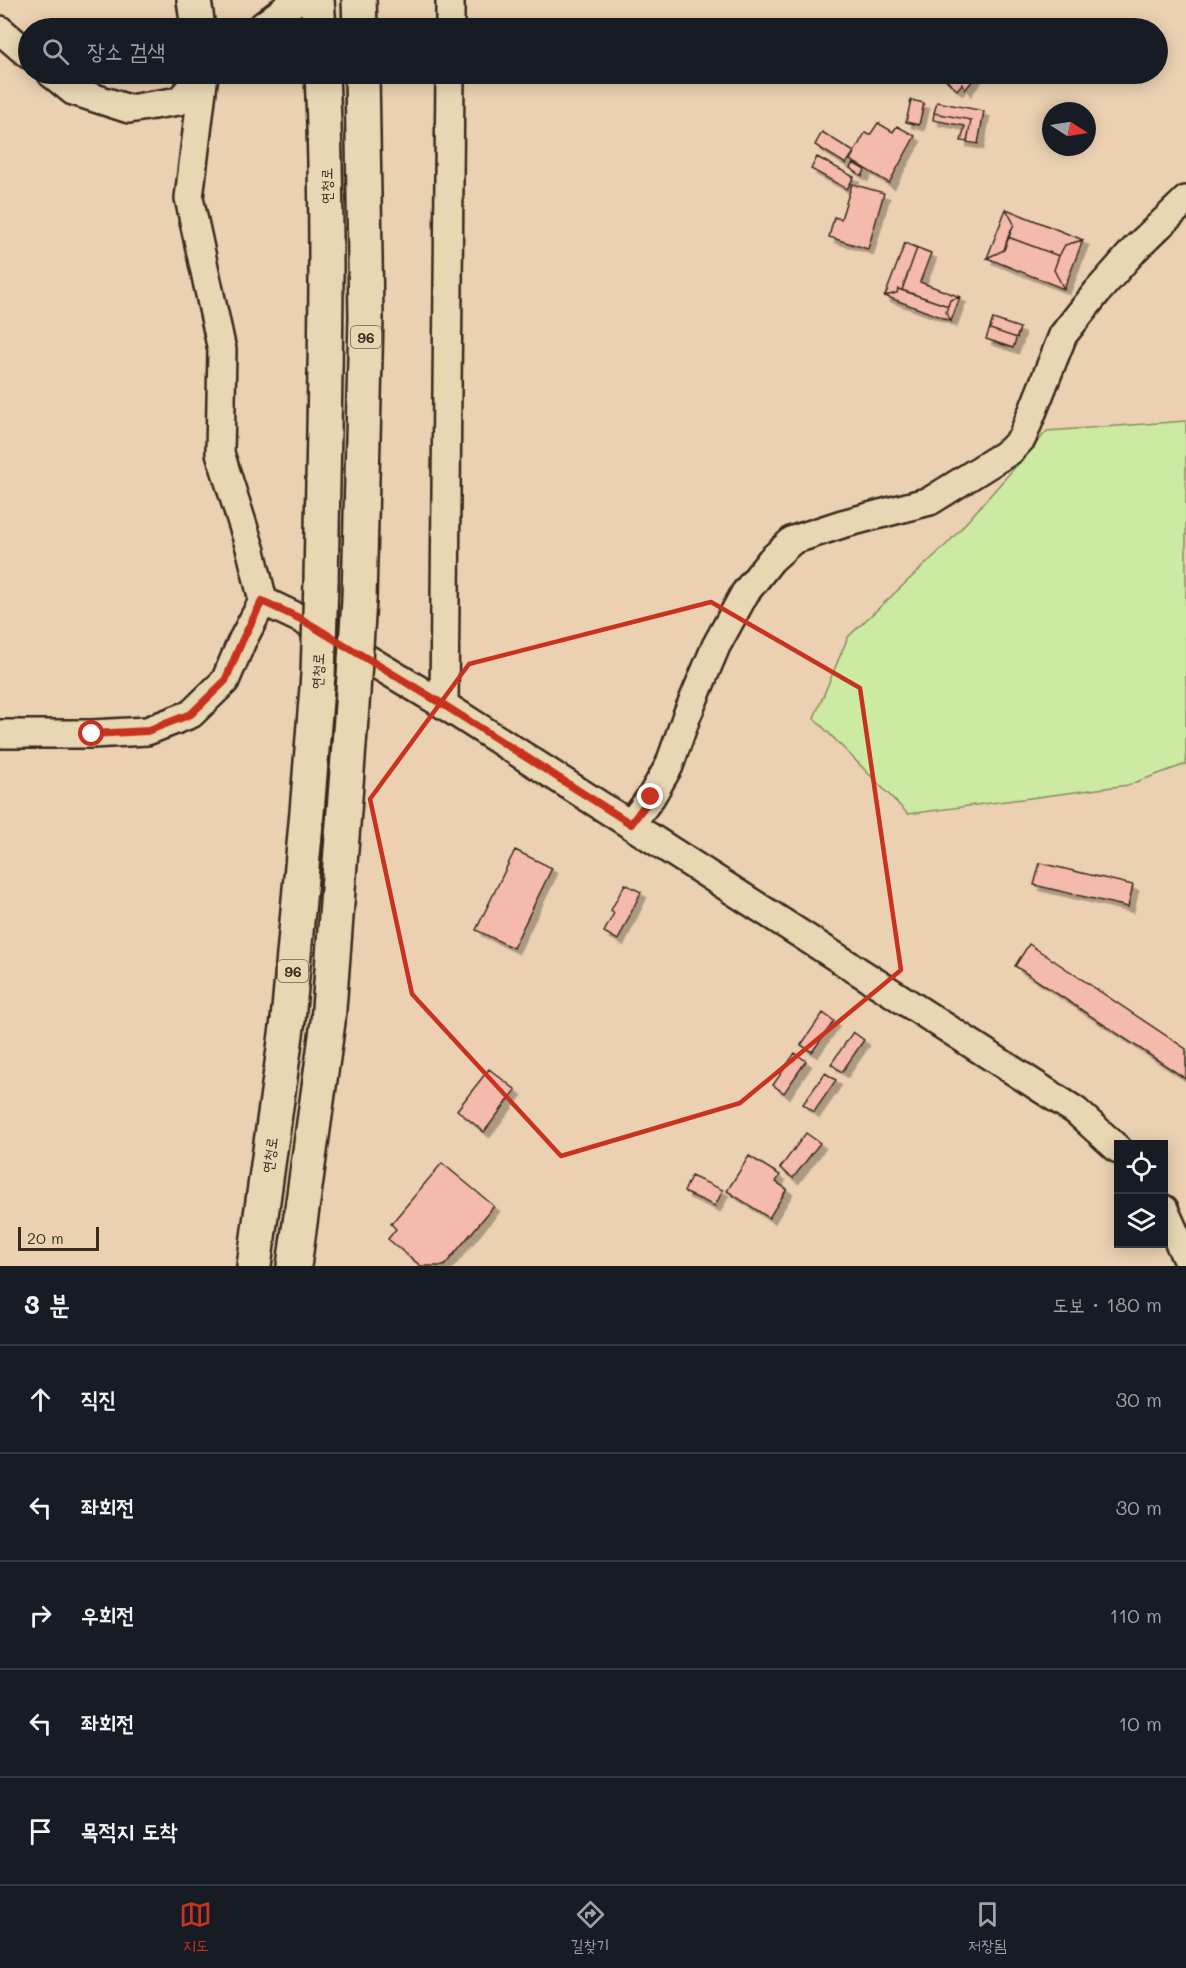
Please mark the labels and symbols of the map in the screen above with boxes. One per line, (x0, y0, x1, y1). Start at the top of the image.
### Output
north arrow (1042, 102, 1096, 156)
street label: 연청로 (316, 168, 336, 204)
road number: 96 (351, 326, 381, 348)
street label: 연청로 (306, 652, 328, 690)
route start (78, 720, 104, 746)
route end (637, 783, 663, 809)
road number: 96 (278, 960, 308, 982)
street label: 연청로 (257, 1136, 281, 1174)
scale bar (18, 1224, 99, 1252)

